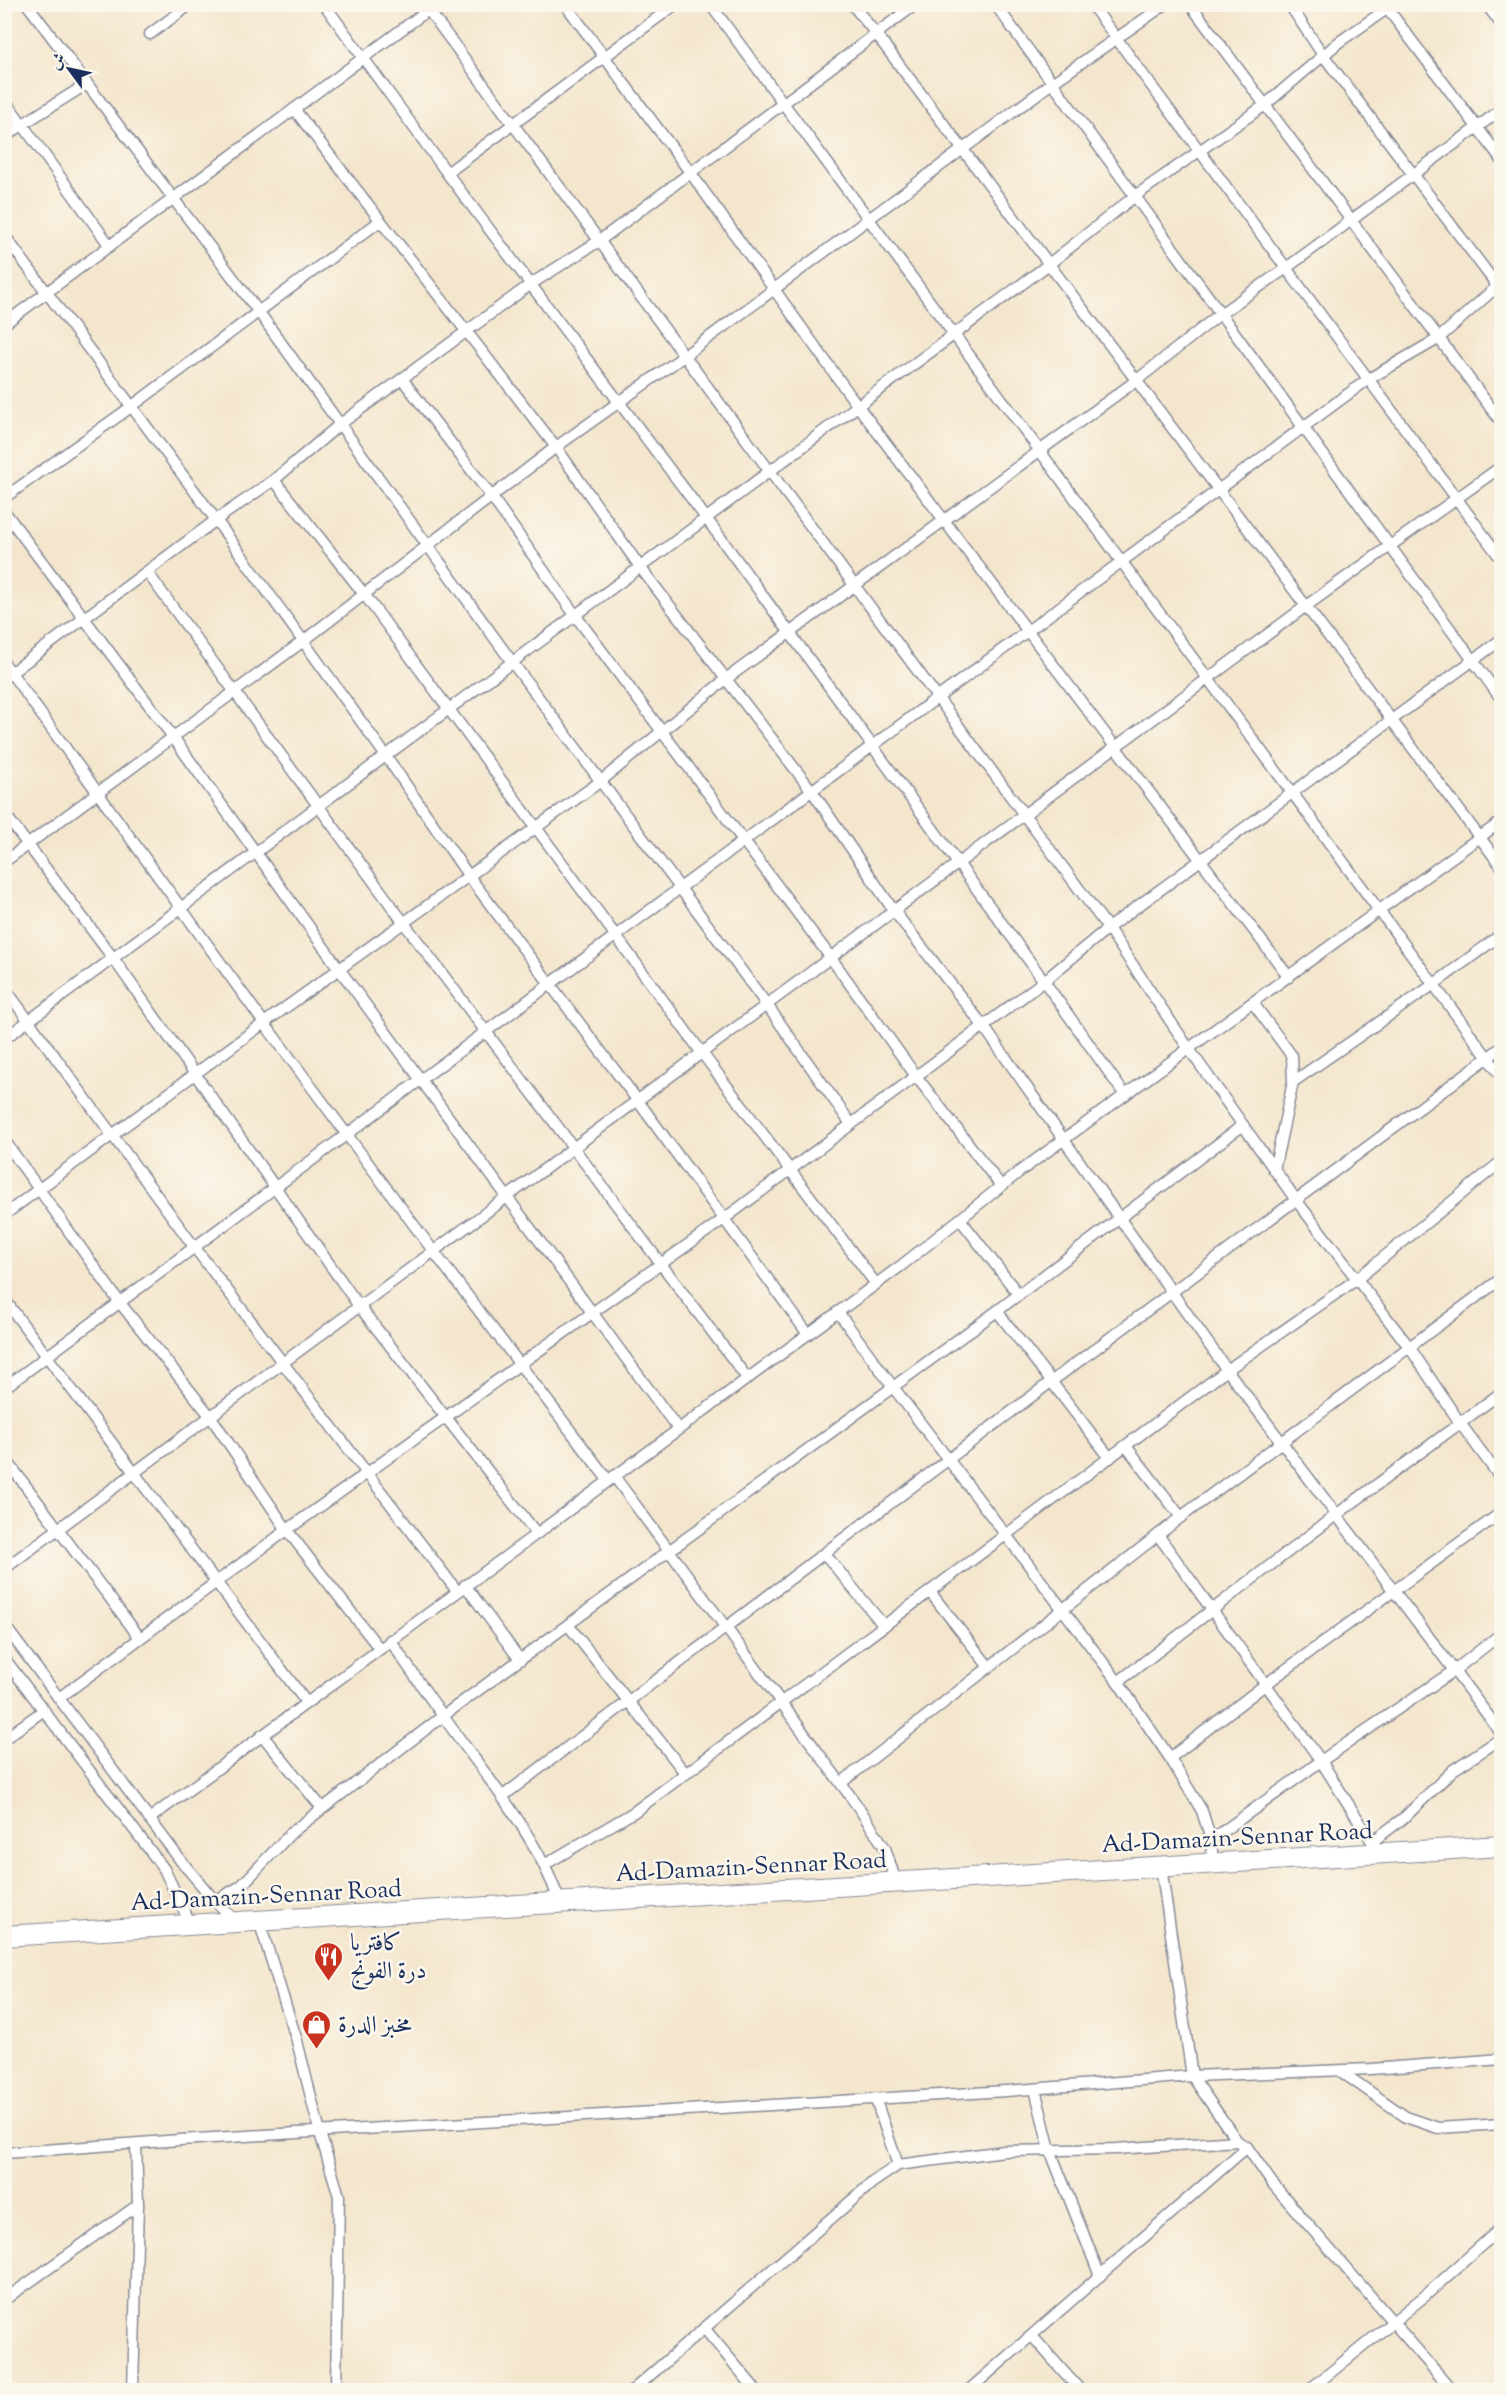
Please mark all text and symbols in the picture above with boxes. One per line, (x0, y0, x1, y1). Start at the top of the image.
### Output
north arrow (39, 39, 99, 99)
text: ش (45, 49, 72, 75)
street label: Ad-Damazin-Sennar Road (1101, 1815, 1374, 1863)
street label: Ad-Damazin-Sennar Road (615, 1844, 888, 1892)
street label: Ad-Damazin-Sennar Road (130, 1873, 403, 1921)
place label: كافتريا درة الفونج (350, 1927, 427, 1990)
restaurant icon: كافتريا درة الفونج (313, 1940, 345, 1982)
shop icon: مخبز الدرة (301, 2008, 333, 2050)
place label: مخبز الدرة (338, 2009, 412, 2043)

